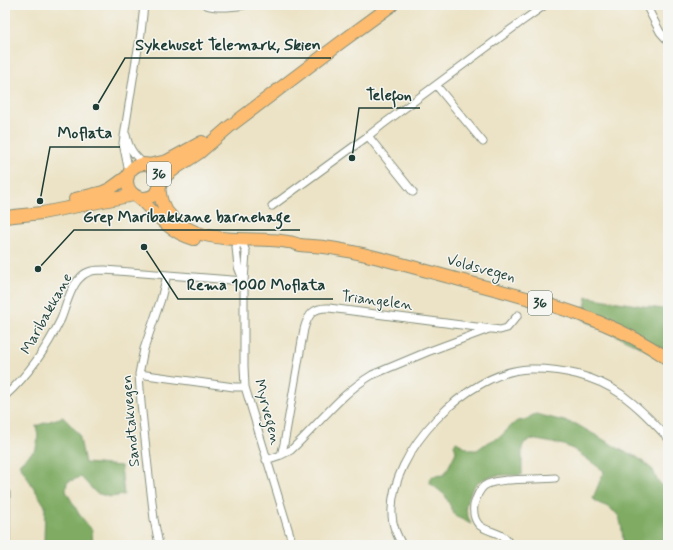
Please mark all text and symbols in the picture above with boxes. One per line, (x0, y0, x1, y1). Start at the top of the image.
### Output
callout: Sykehuset Telemark, Skien (125, 30, 331, 58)
text: Sykehuset Telemark, Skien (135, 35, 321, 56)
callout: Telefon (359, 80, 420, 108)
text: Telefon (366, 85, 412, 108)
callout: Moflata (50, 119, 120, 147)
text: Moflata (58, 123, 113, 144)
road number: 36 (147, 162, 171, 186)
callout: Grep Maribakkane barnehage (74, 202, 300, 230)
text: Grep Maribakkane barnehage (83, 207, 291, 230)
street label: Voldsvegen (444, 250, 518, 289)
street label: Maribakkane (16, 270, 78, 358)
callout: Rema 1000 Moflata (178, 271, 333, 299)
text: Rema 1000 Moflata (187, 275, 326, 296)
street label: Triangelen (340, 287, 414, 315)
road number: 36 (528, 291, 552, 315)
street label: Sandtakvegen (117, 374, 145, 468)
street label: Myrvegen (248, 377, 285, 447)

